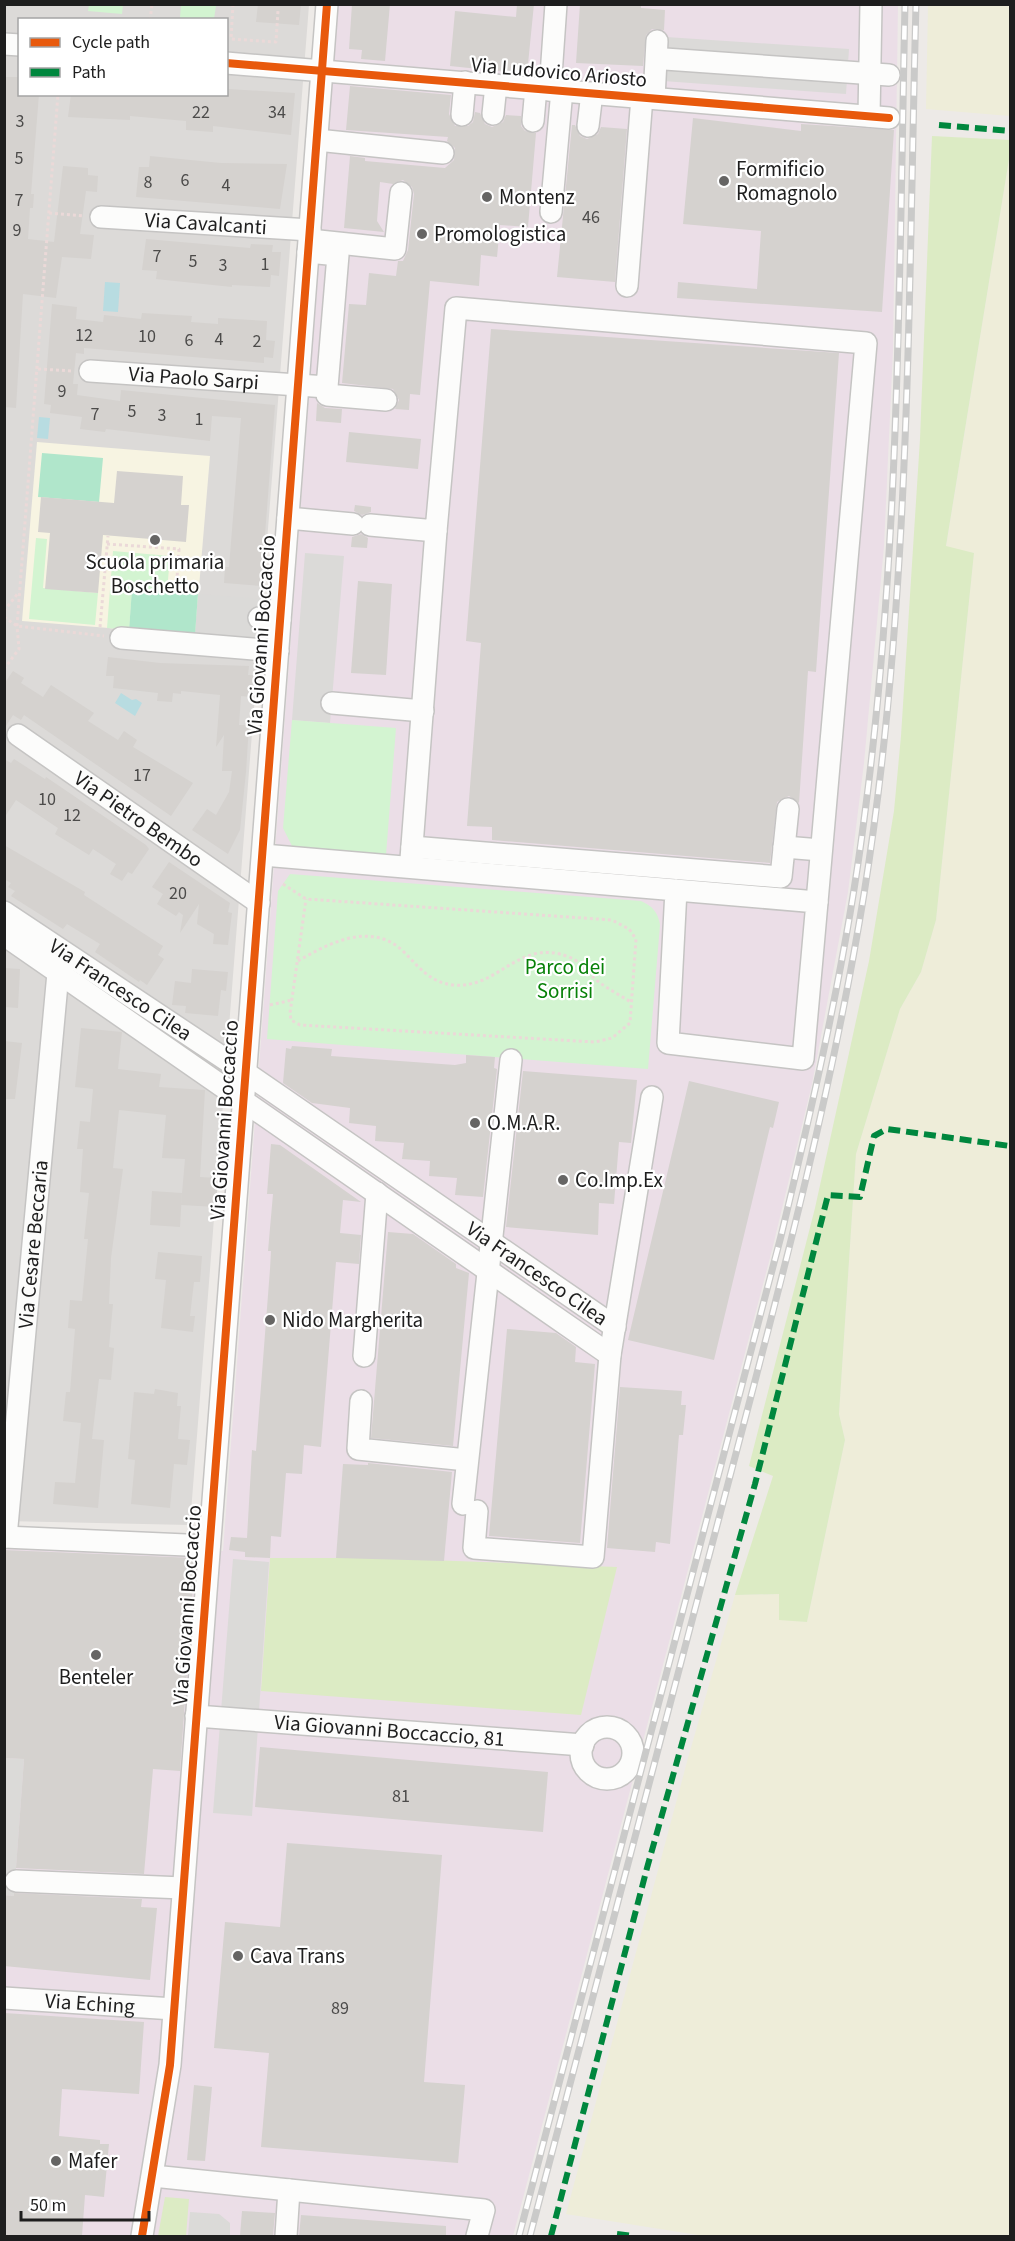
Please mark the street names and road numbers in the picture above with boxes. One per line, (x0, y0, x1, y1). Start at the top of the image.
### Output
street label: Via Ludovico Ariosto (470, 49, 648, 95)
street label: Via Cavalcanti (144, 205, 268, 242)
street label: Via Paolo Sarpi (128, 359, 260, 397)
street label: Via Giovanni Boccaccio (239, 534, 283, 736)
street label: Via Pietro Bembo (68, 764, 209, 875)
street label: Via Francesco Cilea (43, 931, 198, 1048)
street label: Via Giovanni Boccaccio (202, 1019, 246, 1221)
street label: Via Cesare Beccaria (10, 1159, 56, 1330)
street label: Via Francesco Cilea (460, 1214, 614, 1333)
street label: Via Giovanni Boccaccio (165, 1504, 209, 1706)
street label: Via Giovanni Boccaccio, 81 (273, 1707, 506, 1754)
street label: Via Eching (44, 1986, 136, 2021)

